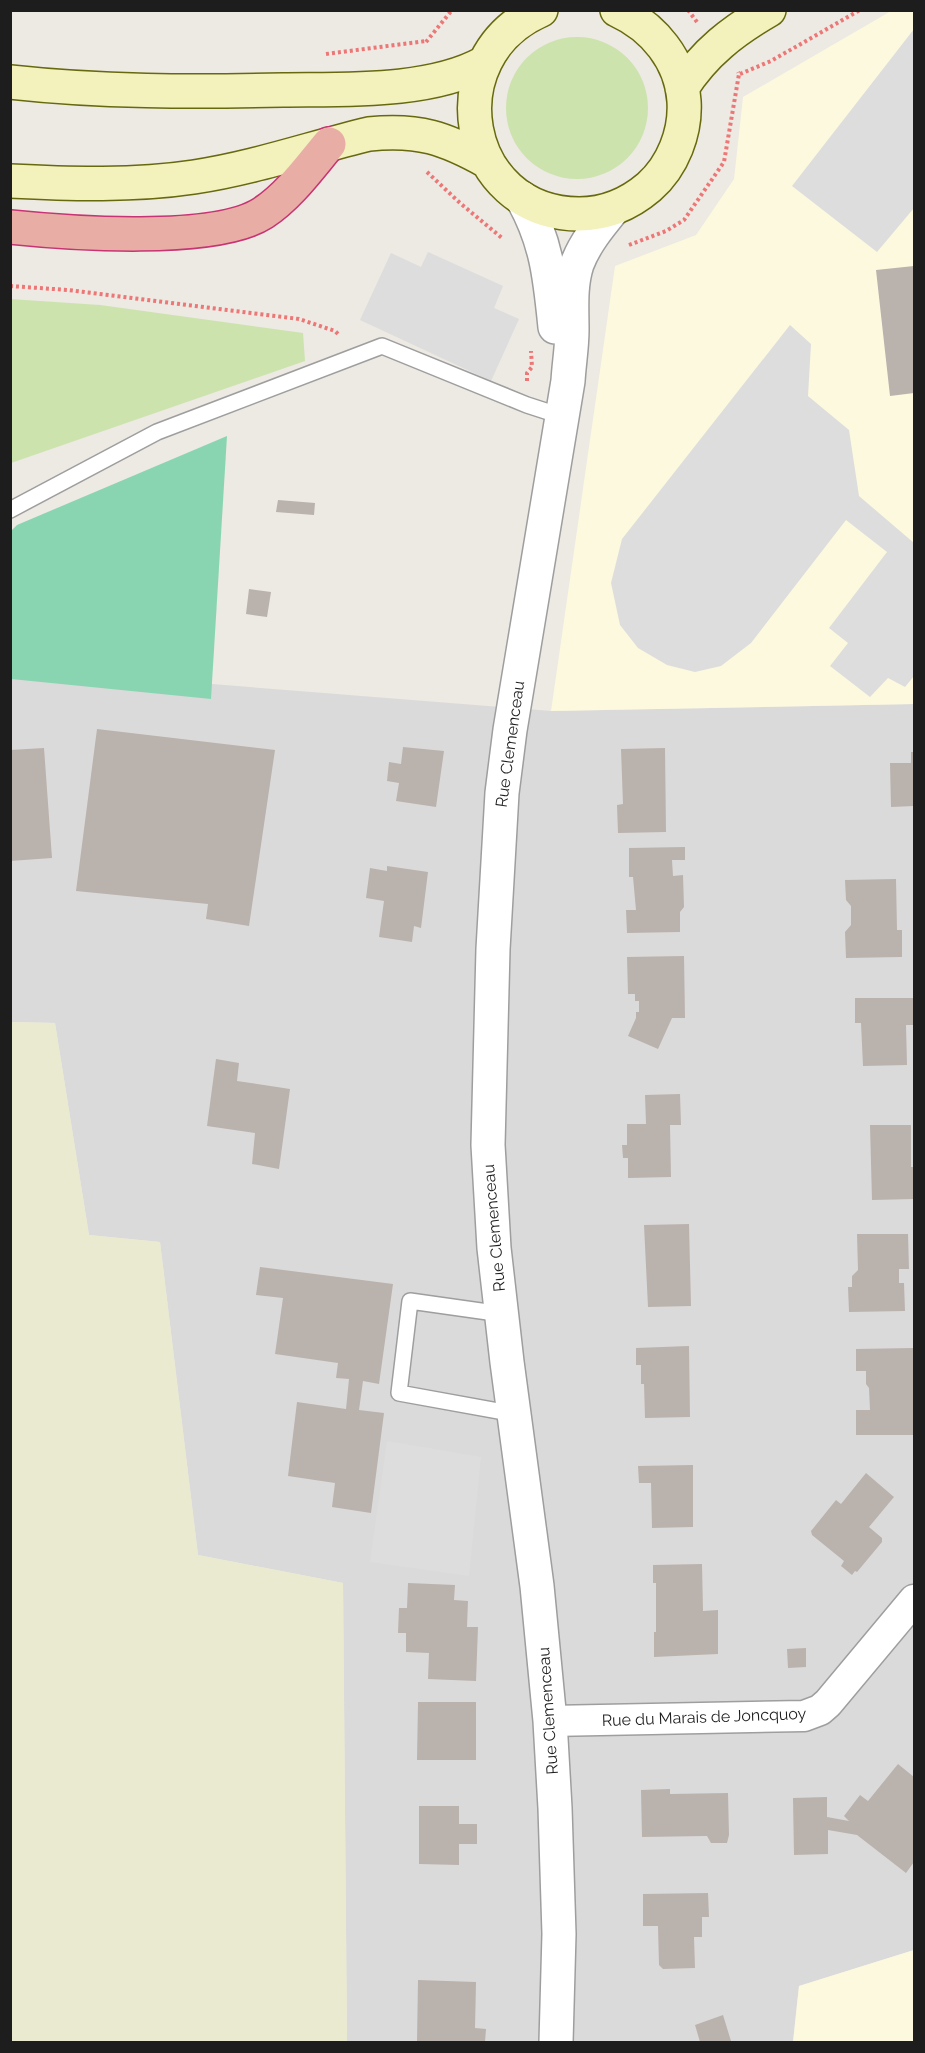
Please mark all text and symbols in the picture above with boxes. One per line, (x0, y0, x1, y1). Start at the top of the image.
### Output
street label: Rue Clemenceau (492, 679, 528, 809)
street label: Rue Clemenceau (479, 1164, 509, 1292)
street label: Rue Clemenceau (534, 1647, 562, 1775)
street label: Rue du Marais de Joncquoy (601, 1704, 807, 1730)

